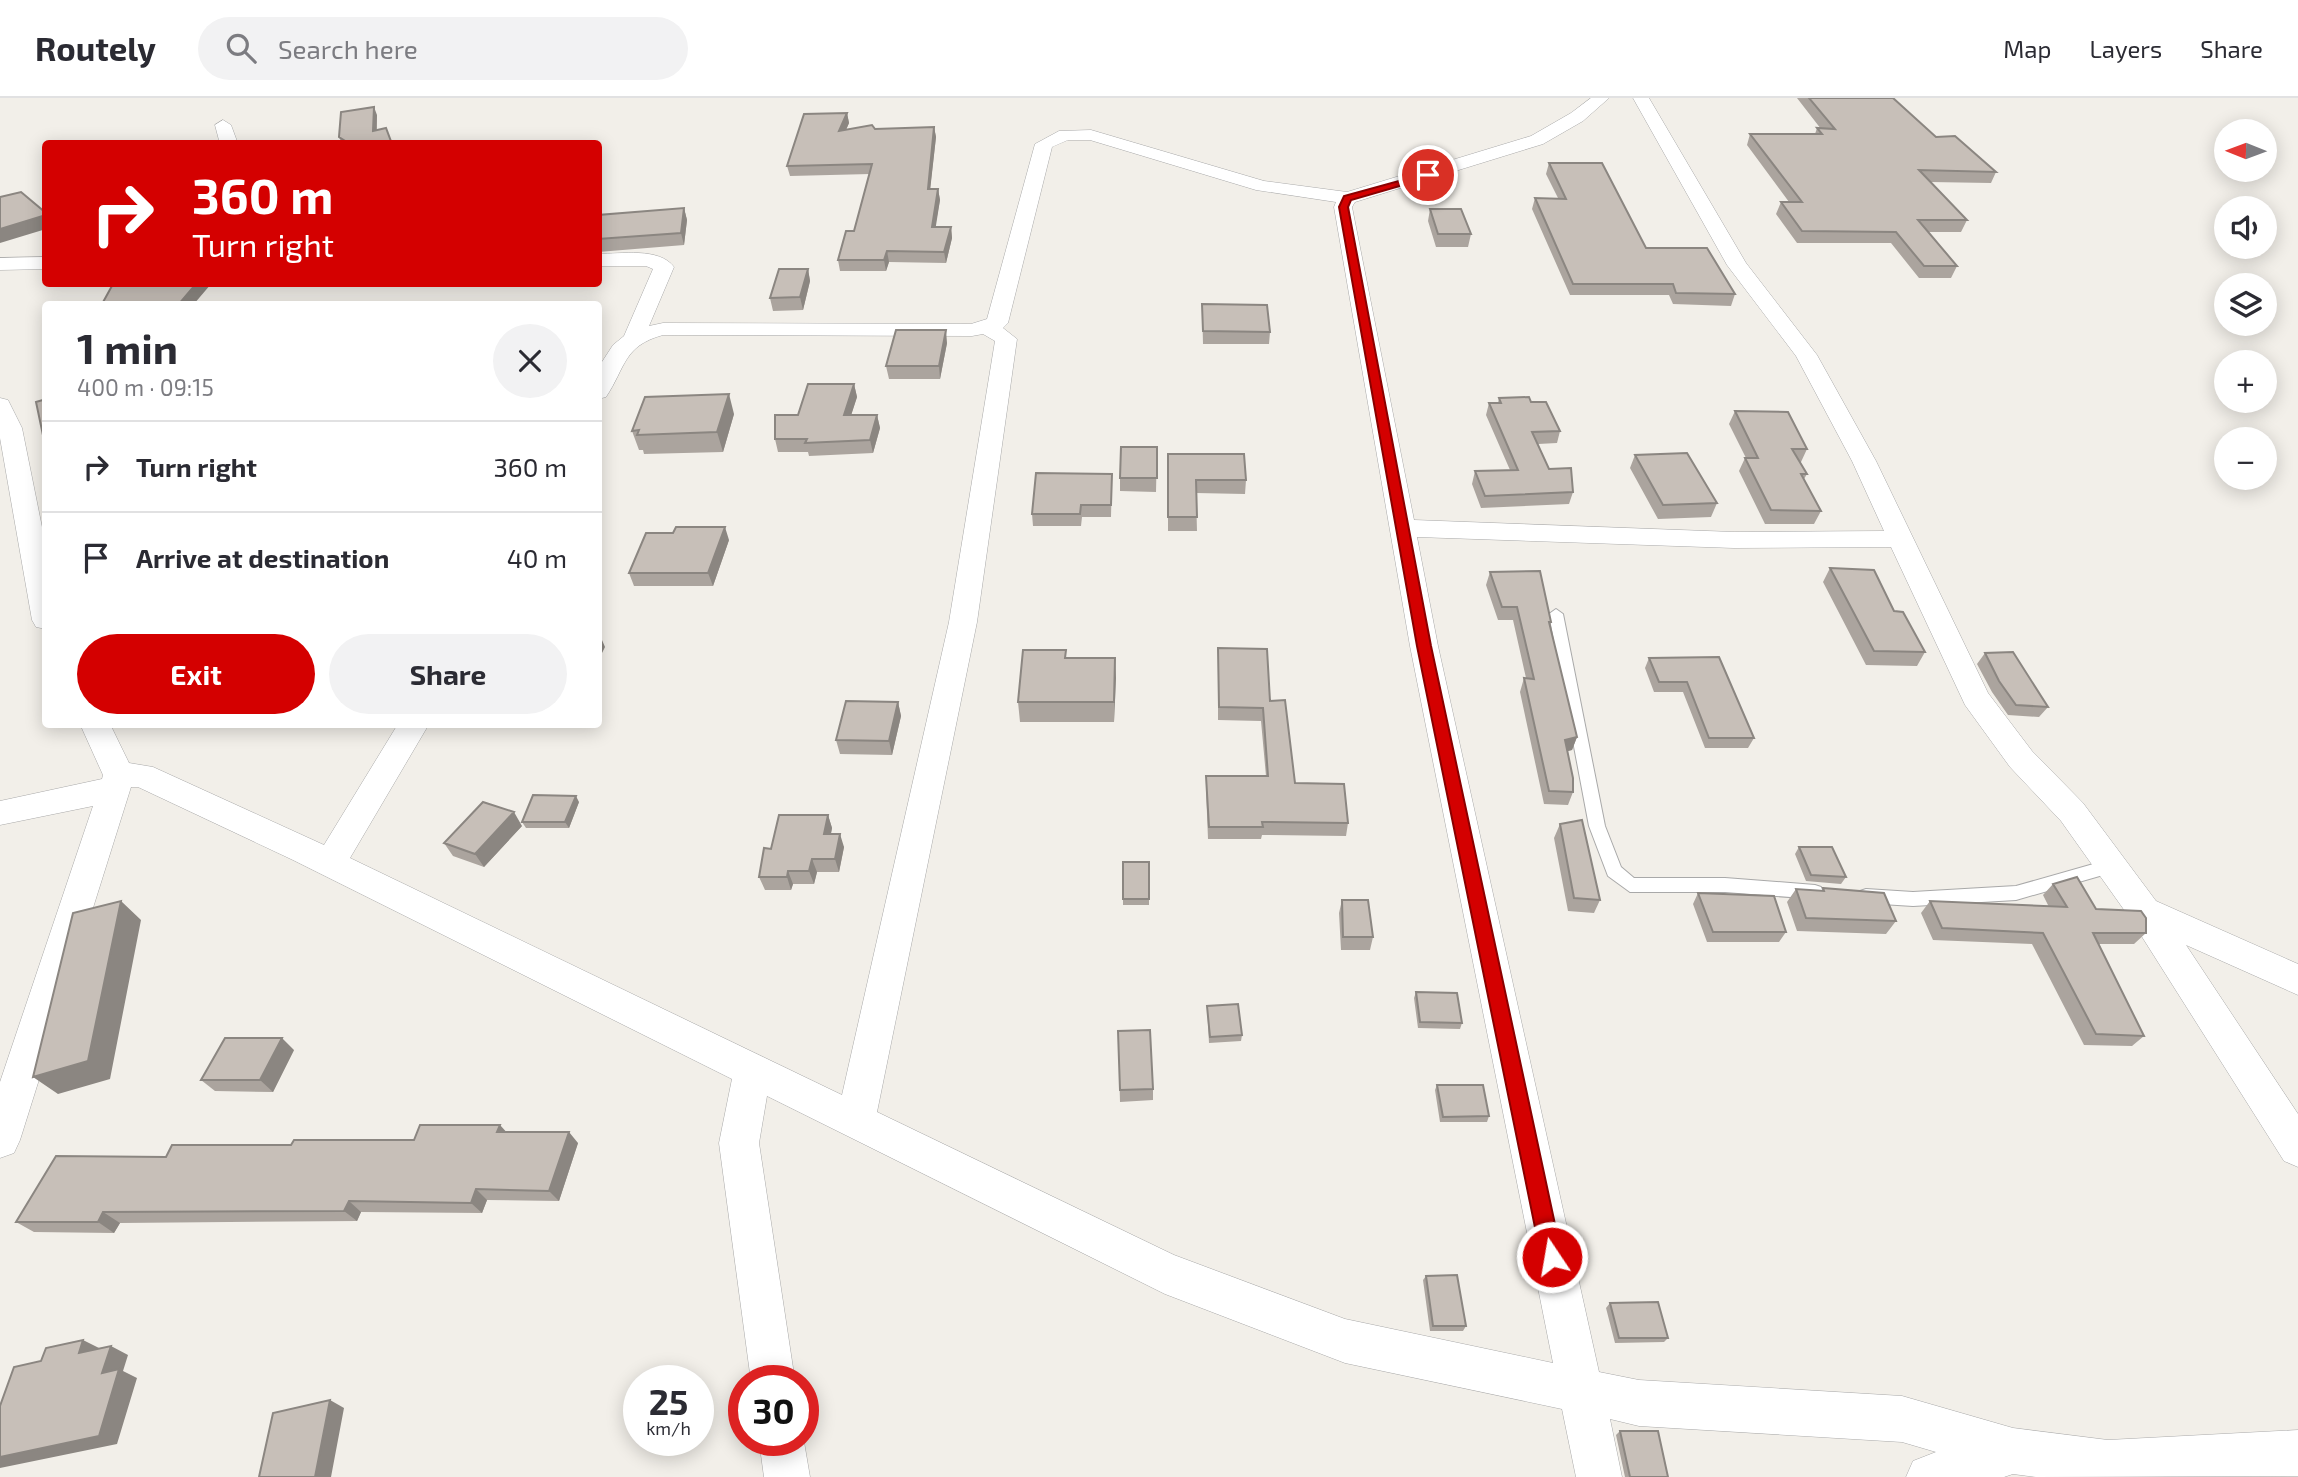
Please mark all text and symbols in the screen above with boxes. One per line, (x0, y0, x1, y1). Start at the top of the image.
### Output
search box (198, 17, 688, 80)
text: Routely (35, 28, 156, 68)
icon: search (222, 29, 260, 67)
text: Search here (278, 33, 418, 64)
text: Map (2003, 34, 2051, 63)
text: Layers (2089, 34, 2162, 63)
text: Share (2200, 34, 2263, 63)
north arrow (2214, 119, 2277, 182)
map controls (2214, 119, 2277, 490)
pin (1398, 145, 1458, 205)
icon: arrive (1409, 156, 1447, 194)
text: 360 m (192, 165, 333, 224)
icon: right (77, 168, 168, 259)
button: sound (2214, 196, 2277, 259)
text: Turn right (192, 225, 334, 263)
button: layers (2214, 273, 2277, 336)
text: 1 min (77, 322, 178, 372)
button: close (493, 324, 567, 398)
button: + (2214, 350, 2277, 413)
text: 400 m · 09:15 (77, 373, 214, 401)
button: − (2214, 427, 2277, 490)
icon: right (77, 448, 115, 486)
text: Turn right (136, 451, 257, 482)
text: 360 m (493, 451, 567, 482)
icon: arrive (77, 539, 115, 577)
text: Arrive at destination (136, 542, 389, 573)
text: 40 m (507, 542, 567, 573)
button: Exit (77, 634, 315, 714)
button: Share (329, 634, 567, 714)
position arrow (1515, 1220, 1589, 1294)
speed limit sign: 30 (728, 1365, 819, 1456)
text: 25 (649, 1380, 688, 1422)
text: km/h (646, 1417, 691, 1439)

